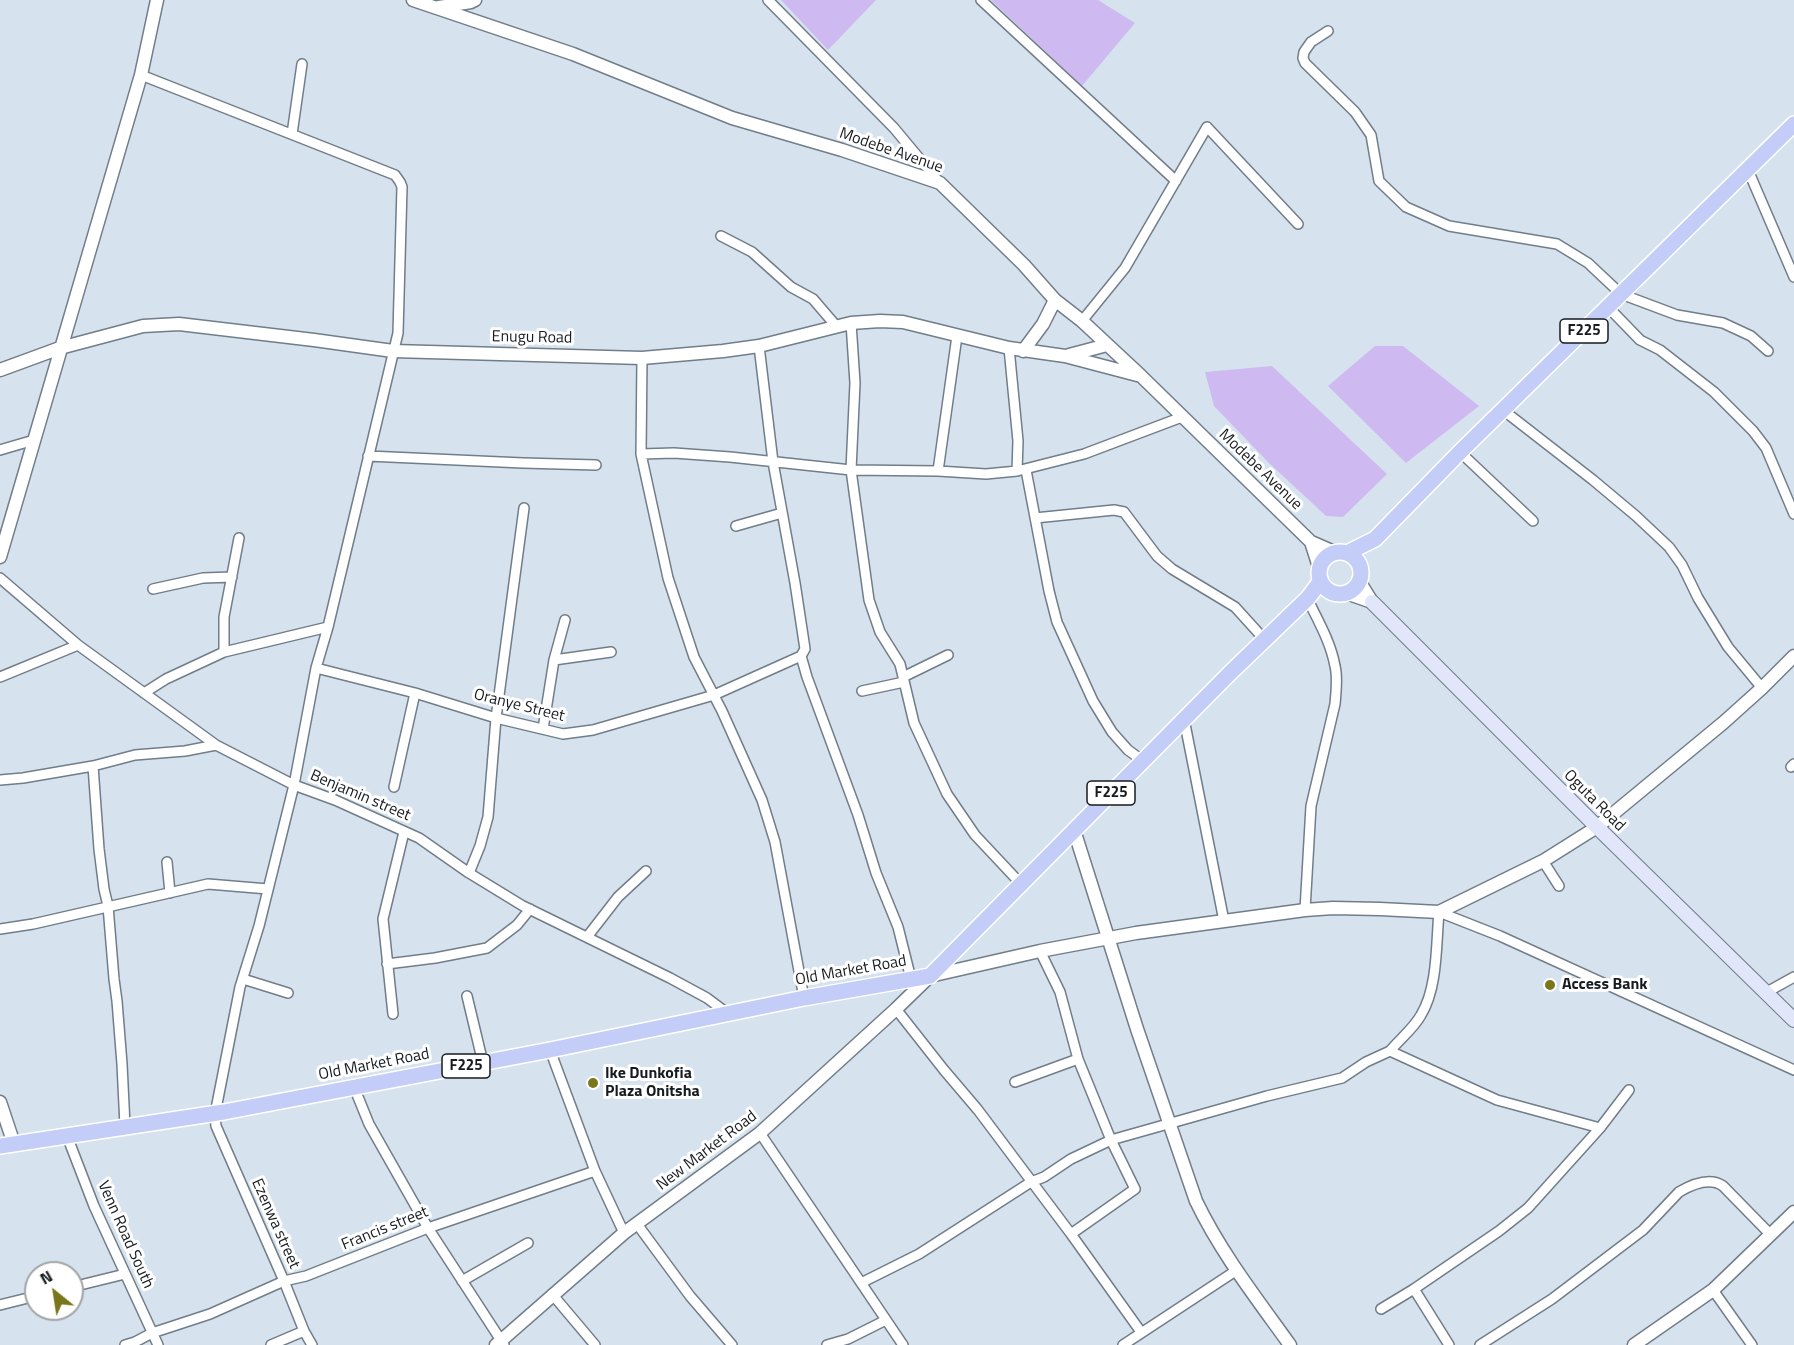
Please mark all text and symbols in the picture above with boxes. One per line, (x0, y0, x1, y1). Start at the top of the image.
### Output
street label: Modebe Avenue (837, 124, 945, 178)
road number: F225 (1560, 319, 1608, 343)
street label: Enugu Road (491, 328, 573, 348)
street label: Modebe Avenue (1214, 425, 1306, 515)
street label: Oranye Street (472, 685, 566, 727)
street label: Benjamin street (307, 766, 413, 826)
street label: Oguta Road (1559, 766, 1629, 836)
road number: F225 (1087, 781, 1135, 805)
street label: Old Market Road (794, 952, 908, 990)
place label: Access Bank (1562, 975, 1647, 995)
marker: Access Bank (1543, 978, 1557, 992)
street label: Old Market Road (317, 1045, 431, 1085)
road number: F225 (442, 1054, 490, 1078)
place label: Ike Dunkofia Plaza Onitsha (605, 1064, 700, 1102)
marker: Ike Dunkofia Plaza Onitsha (586, 1076, 600, 1090)
street label: New Market Road (653, 1107, 761, 1195)
street label: Ezenwa street (247, 1176, 303, 1272)
street label: Venn Road South (93, 1178, 157, 1292)
street label: Francis street (339, 1203, 431, 1255)
north arrow (24, 1261, 84, 1321)
text: N (35, 1264, 57, 1290)

